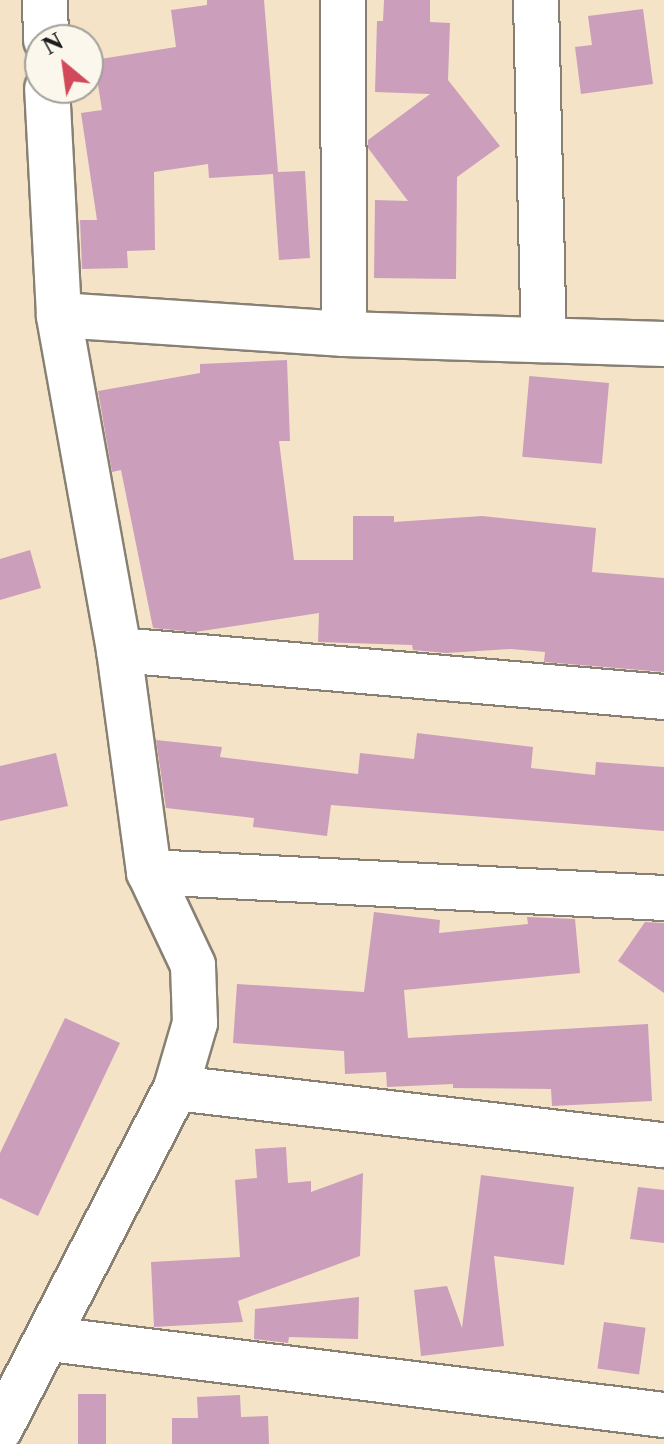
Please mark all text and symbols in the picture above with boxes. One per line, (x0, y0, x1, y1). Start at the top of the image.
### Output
north arrow (24, 24, 104, 104)
text: N (38, 28, 68, 61)

